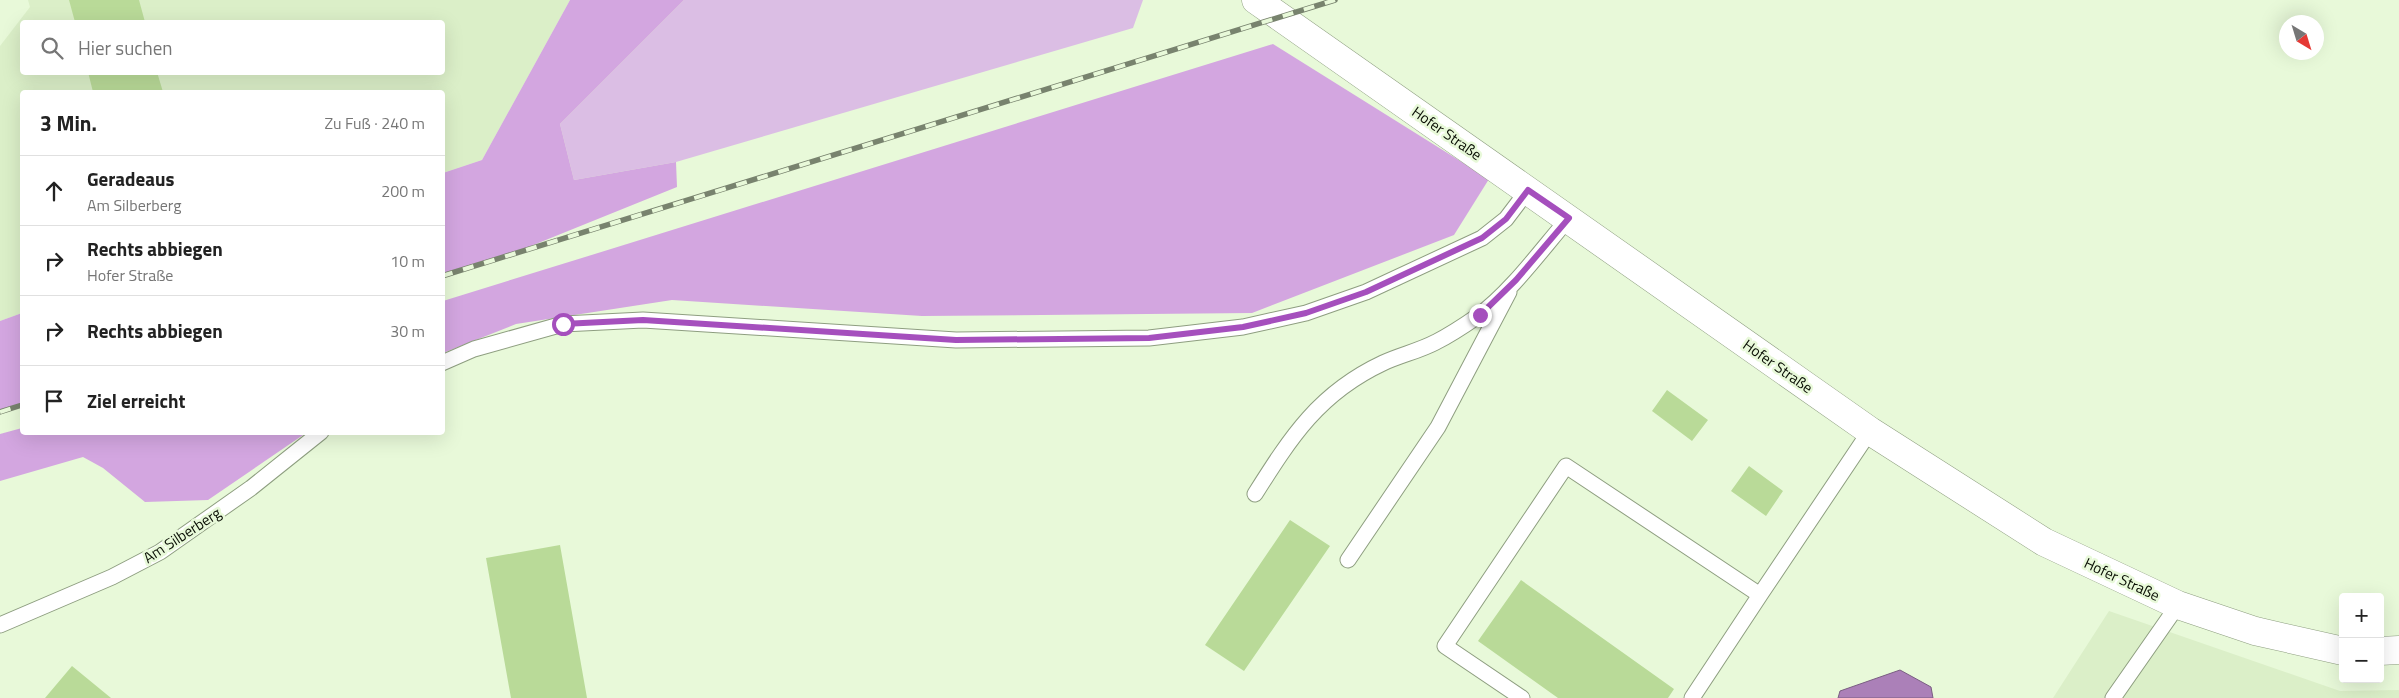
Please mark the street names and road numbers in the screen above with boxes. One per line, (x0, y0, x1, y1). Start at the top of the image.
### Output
street label: Hofer Straße (1407, 100, 1487, 166)
street label: Hofer Straße (1738, 333, 1818, 399)
street label: Am Silberberg (139, 501, 226, 569)
street label: Hofer Straße (2080, 551, 2164, 607)

